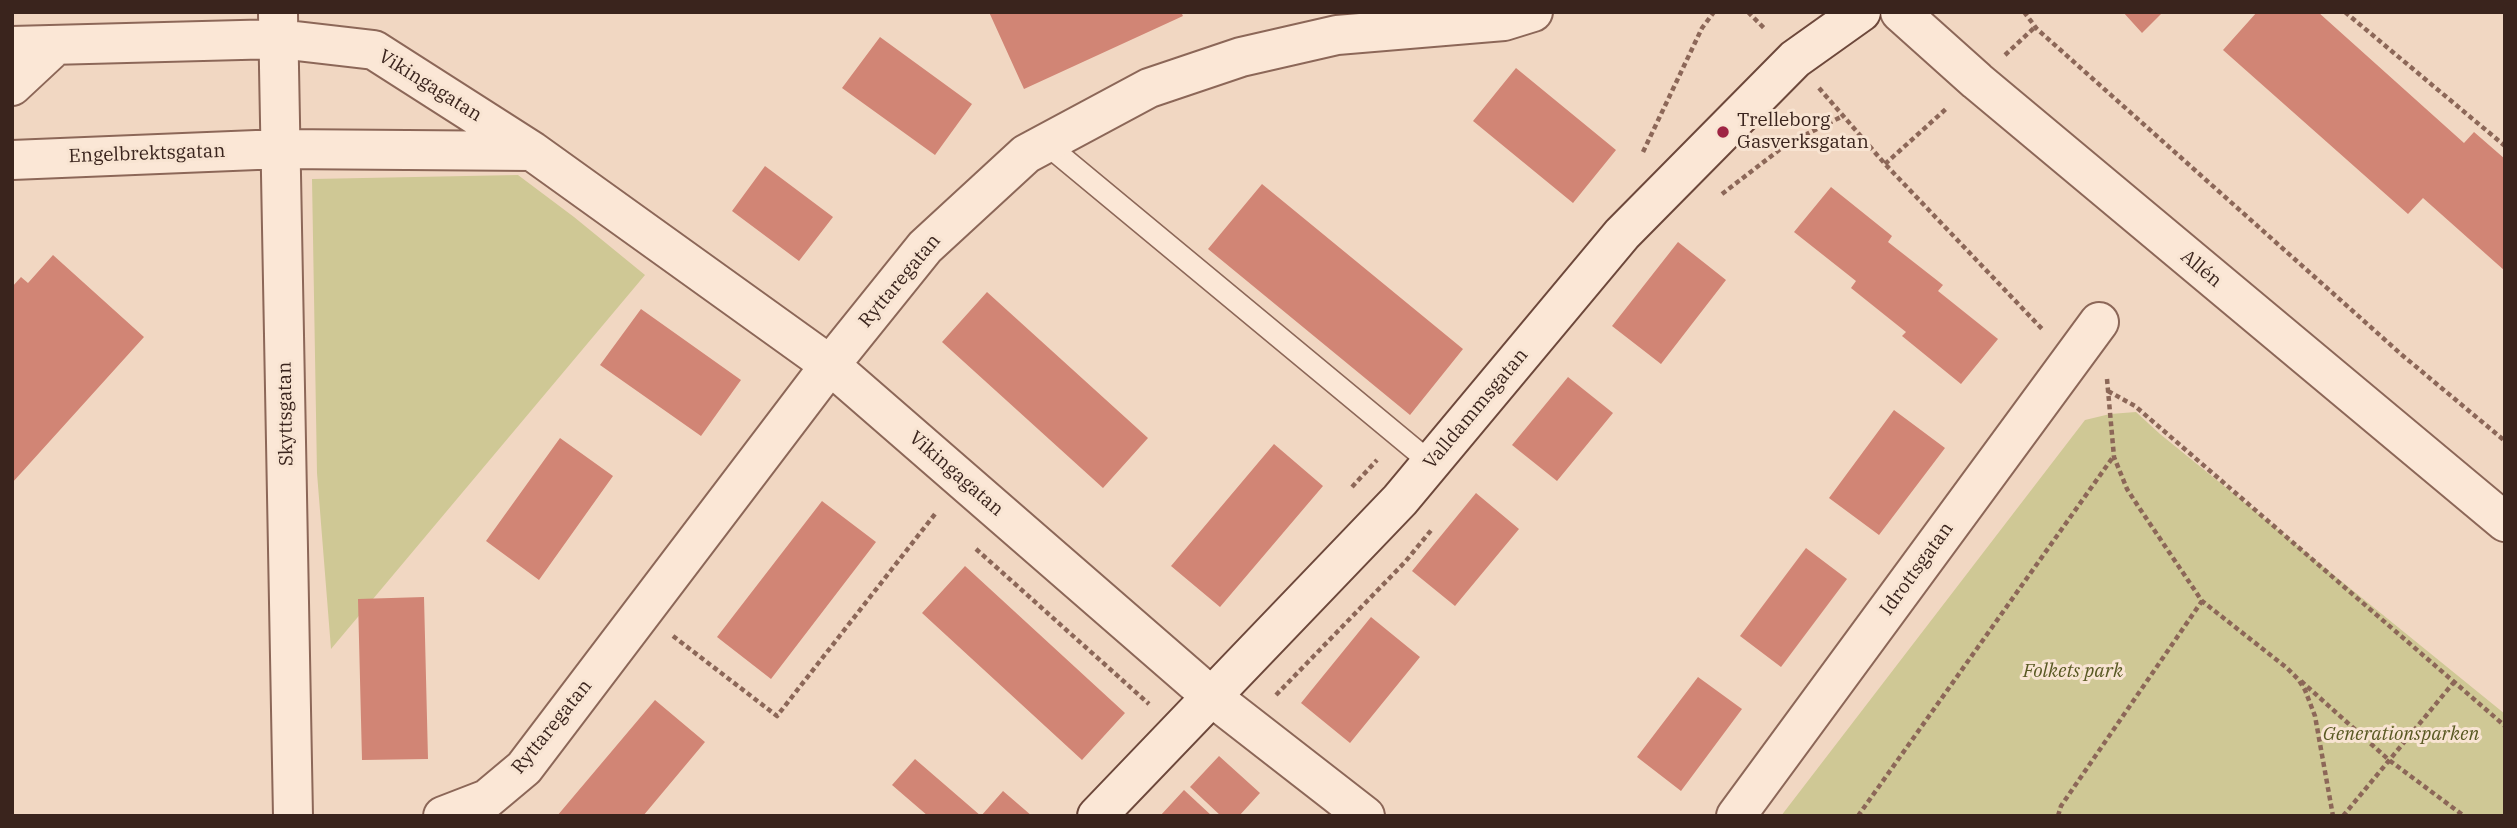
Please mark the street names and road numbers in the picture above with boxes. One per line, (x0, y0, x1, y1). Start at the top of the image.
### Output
street label: Vikingagatan (374, 45, 486, 127)
street label: Engelbrektsgatan (68, 140, 226, 168)
street label: Ryttaregatan (854, 230, 946, 332)
street label: Allén (2176, 245, 2226, 293)
street label: Valldammsgatan (1419, 344, 1533, 474)
street label: Skyttsgatan (274, 362, 298, 466)
street label: Vikingagatan (904, 427, 1008, 521)
street label: Idrottsgatan (1876, 518, 1958, 620)
street label: Ryttaregatan (507, 675, 597, 779)

